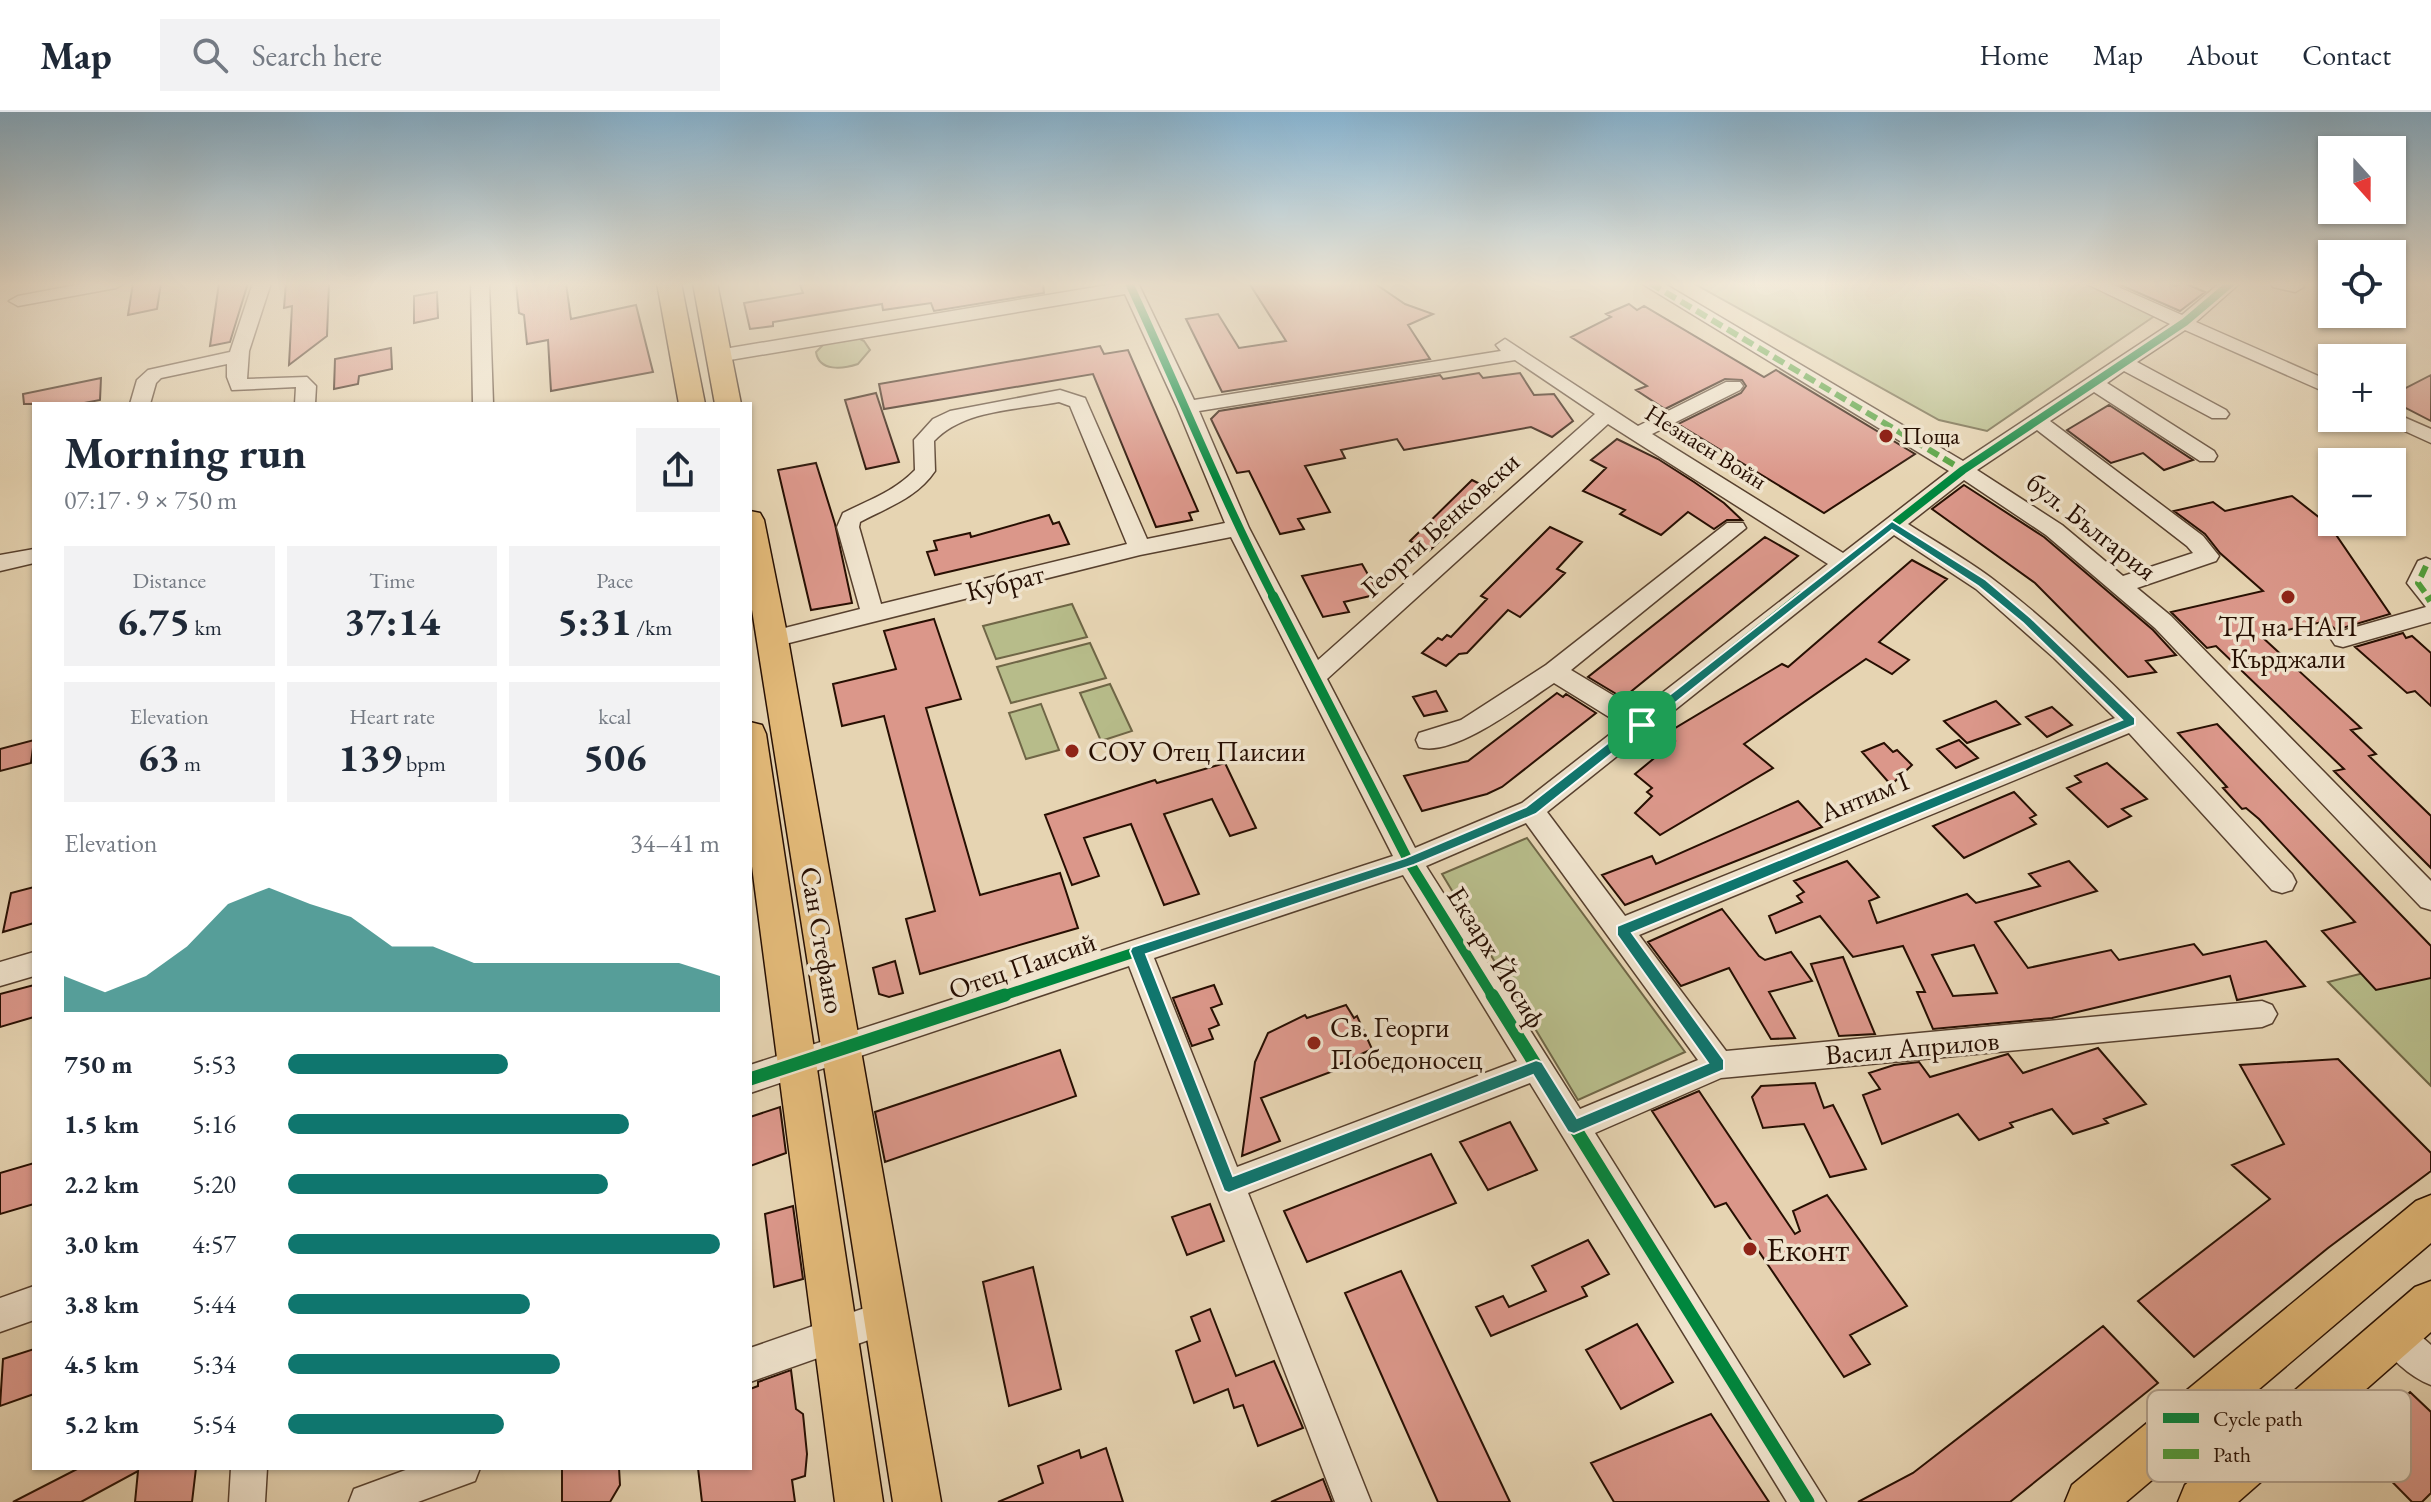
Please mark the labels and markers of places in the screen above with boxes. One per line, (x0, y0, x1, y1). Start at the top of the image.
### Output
place label: Поща (1902, 420, 1960, 451)
marker: Поща (1877, 427, 1895, 445)
marker: ТД на НАП Кърджали (2279, 588, 2297, 606)
place label: ТД на НАП Кърджали (2218, 608, 2358, 676)
pin (1608, 691, 1676, 759)
place label: СОУ Отец Паисии (1088, 733, 1306, 769)
marker: СОУ Отец Паисии (1063, 742, 1081, 760)
place label: Св. Георги Победоносец (1330, 1009, 1483, 1077)
marker: Св. Георги Победоносец (1305, 1034, 1323, 1052)
place label: Еконт (1766, 1227, 1849, 1271)
marker: Еконт (1741, 1240, 1759, 1258)

